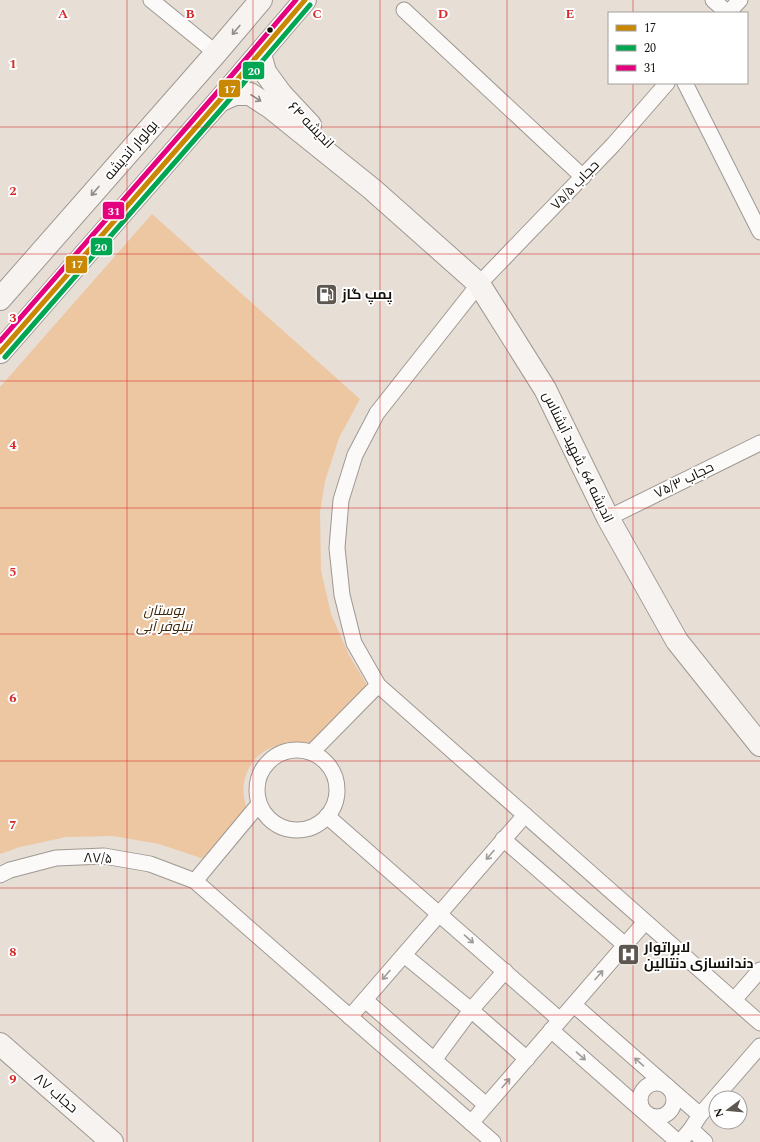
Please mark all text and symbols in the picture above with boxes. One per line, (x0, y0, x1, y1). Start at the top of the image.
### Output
text: A (58, 4, 68, 24)
text: B (185, 4, 195, 24)
text: C (312, 4, 322, 24)
text: D (438, 4, 448, 24)
text: E (566, 4, 575, 24)
legend (608, 12, 748, 84)
text: 17 (644, 19, 656, 38)
one-way arrow (231, 24, 240, 35)
unlabelled marker (265, 25, 275, 35)
text: 20 (644, 39, 656, 58)
text: 1 (9, 54, 17, 74)
text: 31 (644, 59, 656, 78)
line badge: 20 (242, 61, 265, 80)
text: 20 (248, 63, 260, 80)
line badge: 17 (218, 79, 241, 98)
text: 17 (224, 81, 236, 98)
one-way arrow (250, 94, 261, 102)
street label: اندیشه ۶۴ (283, 97, 339, 153)
street label: بولوار اندیشه (99, 115, 163, 185)
street label: حجاب ۷۵/۵ (546, 155, 604, 215)
text: 2 (9, 181, 17, 201)
one-way arrow (90, 186, 100, 196)
line badge: 31 (102, 201, 125, 220)
text: 31 (108, 203, 120, 220)
line badge: 20 (90, 237, 113, 256)
text: 20 (95, 239, 107, 256)
line badge: 17 (65, 255, 88, 274)
text: 17 (71, 256, 83, 273)
fuel station icon: پمپ گاز (313, 281, 339, 307)
place label: پمپ گاز (341, 284, 392, 305)
text: 3 (9, 308, 17, 328)
street label: اندیشه 64_شهید آبشناس (537, 388, 619, 526)
text: 4 (9, 435, 17, 455)
street label: حجاب ۷۵/۳ (651, 456, 717, 504)
text: 5 (9, 562, 17, 582)
park label: بوستان نیلوفر آبی (136, 600, 193, 637)
text: 6 (9, 688, 17, 708)
text: 7 (9, 815, 17, 835)
street label: ۸۷/۵ (83, 847, 113, 869)
one-way arrow (485, 850, 494, 860)
one-way arrow (463, 935, 474, 944)
place label: لابراتوار دندانسازی دنتالین (643, 937, 754, 974)
text: 8 (9, 942, 17, 962)
hospital icon: لابراتوار دندانسازی دنتالین (615, 942, 641, 968)
one-way arrow (382, 969, 391, 980)
one-way arrow (595, 970, 604, 981)
one-way arrow (575, 1051, 585, 1060)
one-way arrow (634, 1057, 644, 1066)
street label: حجاب ۸۷ (29, 1068, 83, 1118)
text: 9 (9, 1069, 17, 1089)
one-way arrow (501, 1077, 510, 1088)
north arrow (708, 1090, 748, 1130)
text: N (709, 1106, 728, 1119)

